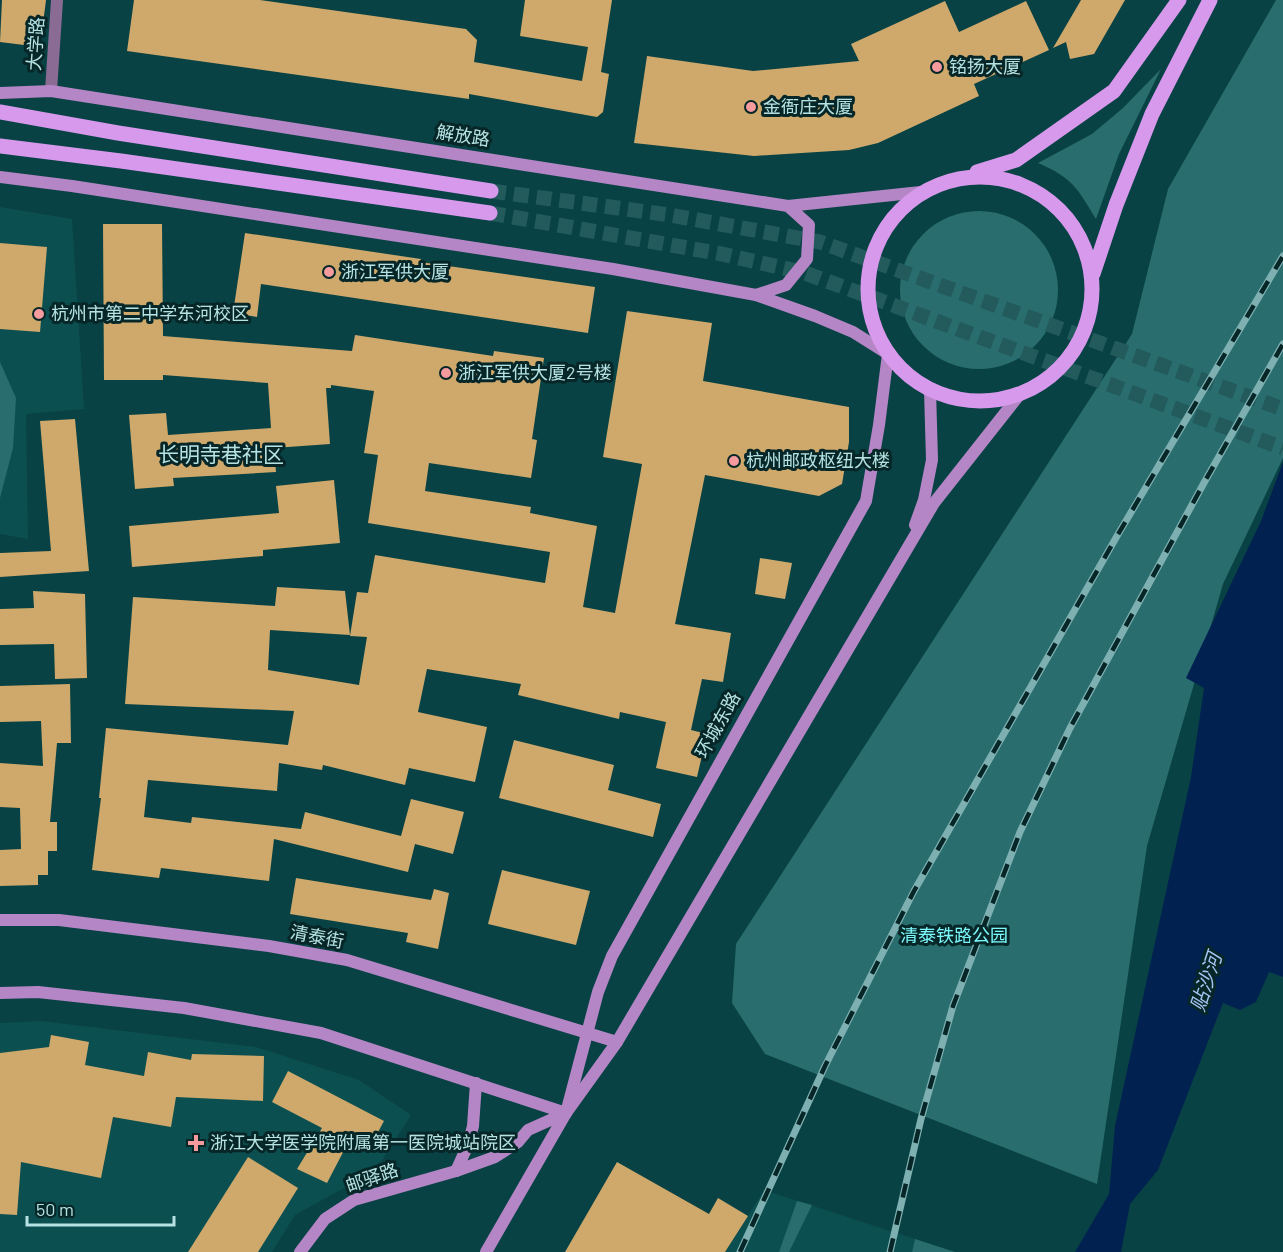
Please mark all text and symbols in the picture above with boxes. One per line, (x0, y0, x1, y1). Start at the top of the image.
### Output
street label: 大学路 (22, 16, 48, 72)
place label: 铭扬大厦 (949, 55, 1021, 77)
marker: 铭扬大厦 (930, 60, 944, 74)
place label: 金衙庄大厦 (763, 95, 853, 117)
marker: 金衙庄大厦 (744, 100, 758, 114)
street label: 解放路 (435, 120, 492, 150)
place label: 浙江军供大厦 (341, 260, 449, 282)
marker: 浙江军供大厦 (322, 265, 336, 279)
place label: 杭州市第二中学东河校区 (51, 302, 249, 324)
marker: 杭州市第二中学东河校区 (32, 307, 46, 321)
place label: 浙江军供大厦2号楼 (458, 361, 612, 383)
marker: 浙江军供大厦2号楼 (439, 366, 453, 380)
district label: 长明寺巷社区 (158, 441, 284, 466)
place label: 杭州邮政枢纽大楼 (746, 449, 890, 471)
marker: 杭州邮政枢纽大楼 (727, 454, 741, 468)
street label: 环城东路 (690, 688, 744, 761)
street label: 清泰街 (289, 920, 346, 952)
park label: 清泰铁路公园 (900, 924, 1008, 946)
water label: 贴沙河 (1184, 946, 1227, 1014)
place label: 浙江大学医学院附属第一医院城站院区 (210, 1131, 516, 1153)
marker: 浙江大学医学院附属第一医院城站院区 (187, 1134, 205, 1152)
street label: 邮驿路 (343, 1158, 401, 1196)
scale bar (27, 1189, 174, 1227)
text: 50 m (36, 1198, 74, 1220)

